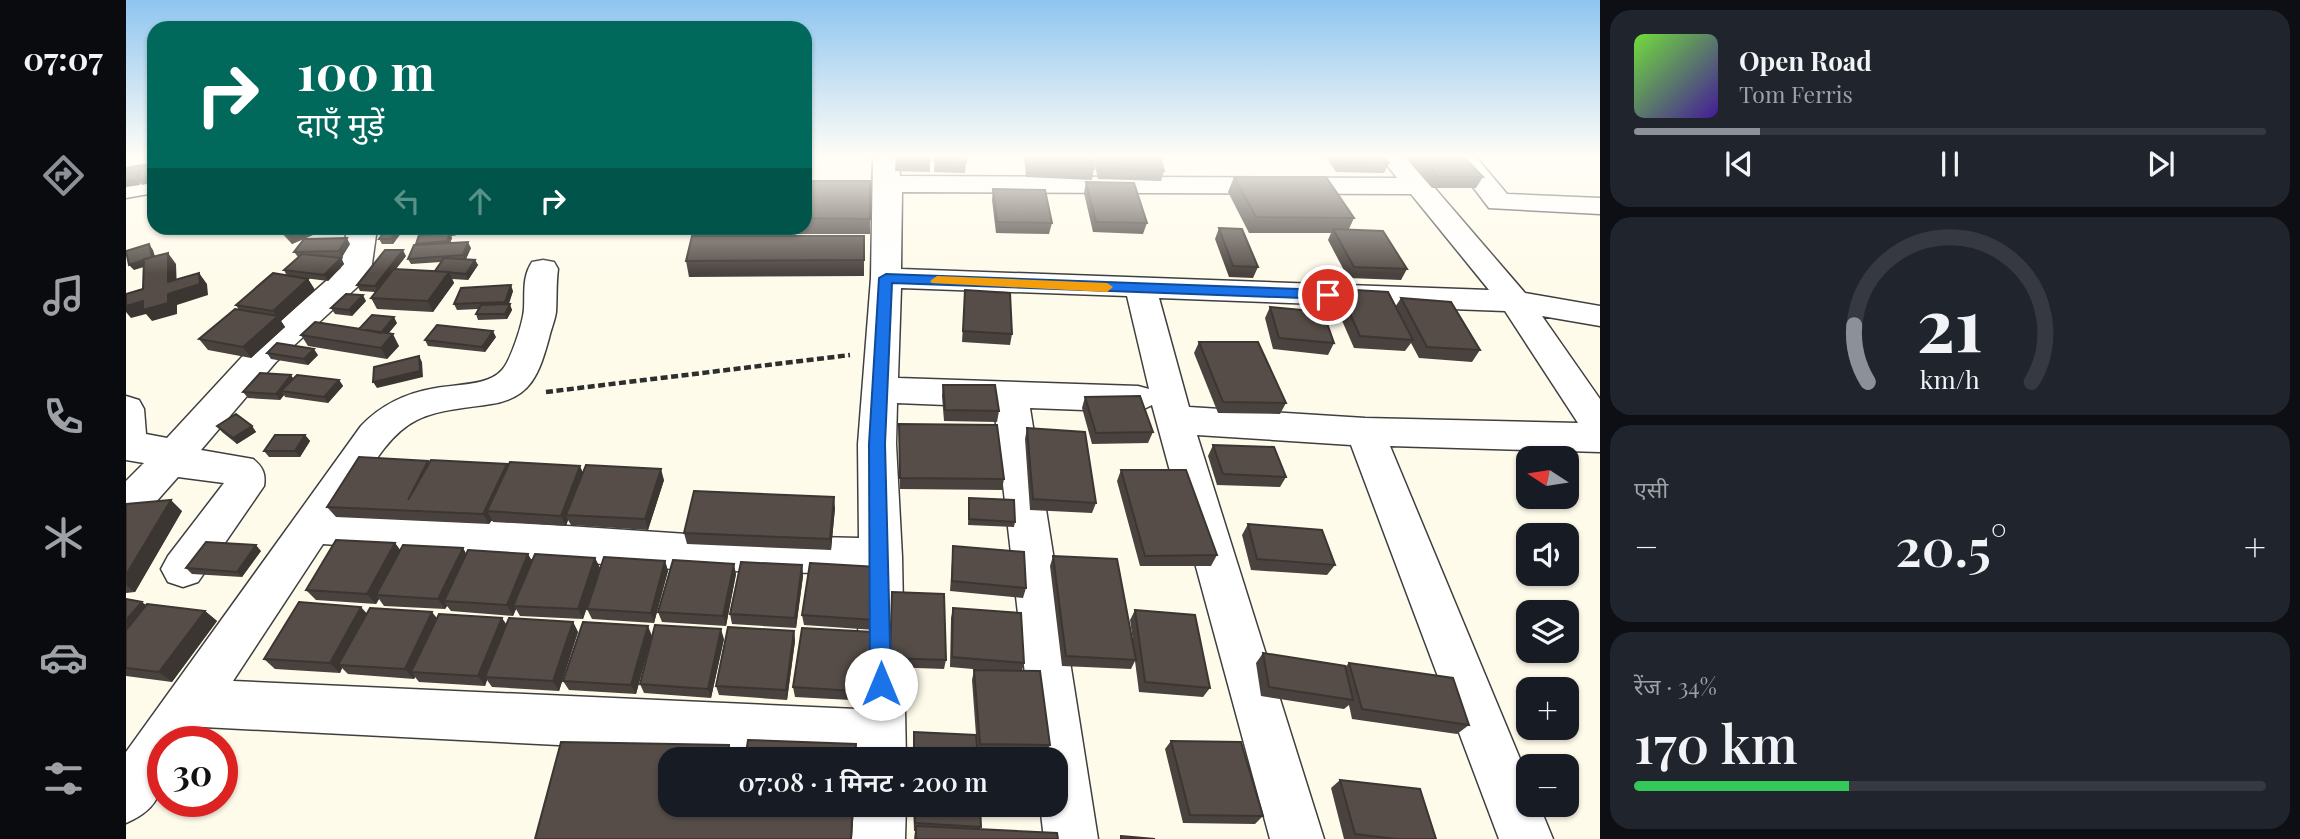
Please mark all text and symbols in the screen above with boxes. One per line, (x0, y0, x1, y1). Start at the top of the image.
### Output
text: 07:07 (23, 36, 103, 79)
text: 100 m (297, 38, 435, 103)
text: Open Road (1739, 43, 1872, 78)
icon: right (182, 49, 273, 140)
text: Tom Ferris (1739, 78, 1853, 109)
text: दाएँ मुड़ें (297, 101, 384, 144)
icon: previous (1720, 145, 1758, 183)
icon: pause (1931, 145, 1969, 183)
icon: next (2142, 145, 2180, 183)
icon: directions (39, 151, 88, 200)
icon: left (388, 182, 426, 220)
icon: ahead (461, 182, 499, 220)
icon: right (534, 182, 572, 220)
pin (1298, 265, 1358, 325)
icon: music (39, 271, 88, 320)
text: 21 (1917, 273, 1983, 370)
icon: arrive (1309, 276, 1347, 314)
text: km/h (1920, 362, 1980, 395)
icon: phone (39, 392, 88, 441)
north arrow (1516, 446, 1578, 509)
map controls (1516, 446, 1579, 817)
text: एसी (1634, 473, 1668, 504)
text: 20.5° (1895, 511, 2007, 580)
icon: climate (39, 513, 88, 562)
text: − (1634, 520, 1659, 571)
text: + (2244, 520, 2266, 571)
button: sound (1516, 523, 1579, 586)
button: layers (1516, 600, 1579, 663)
icon: car (39, 633, 88, 682)
position arrow (844, 647, 918, 721)
text: रेंज · 34% (1634, 670, 1717, 701)
button: + (1516, 677, 1579, 740)
text: 170 km (1634, 708, 1797, 777)
speed limit sign: 30 (147, 726, 238, 817)
icon: filters (39, 754, 88, 803)
button: − (1516, 754, 1579, 817)
text: 07:08 · 1 मिनट · 200 m (738, 764, 988, 799)

